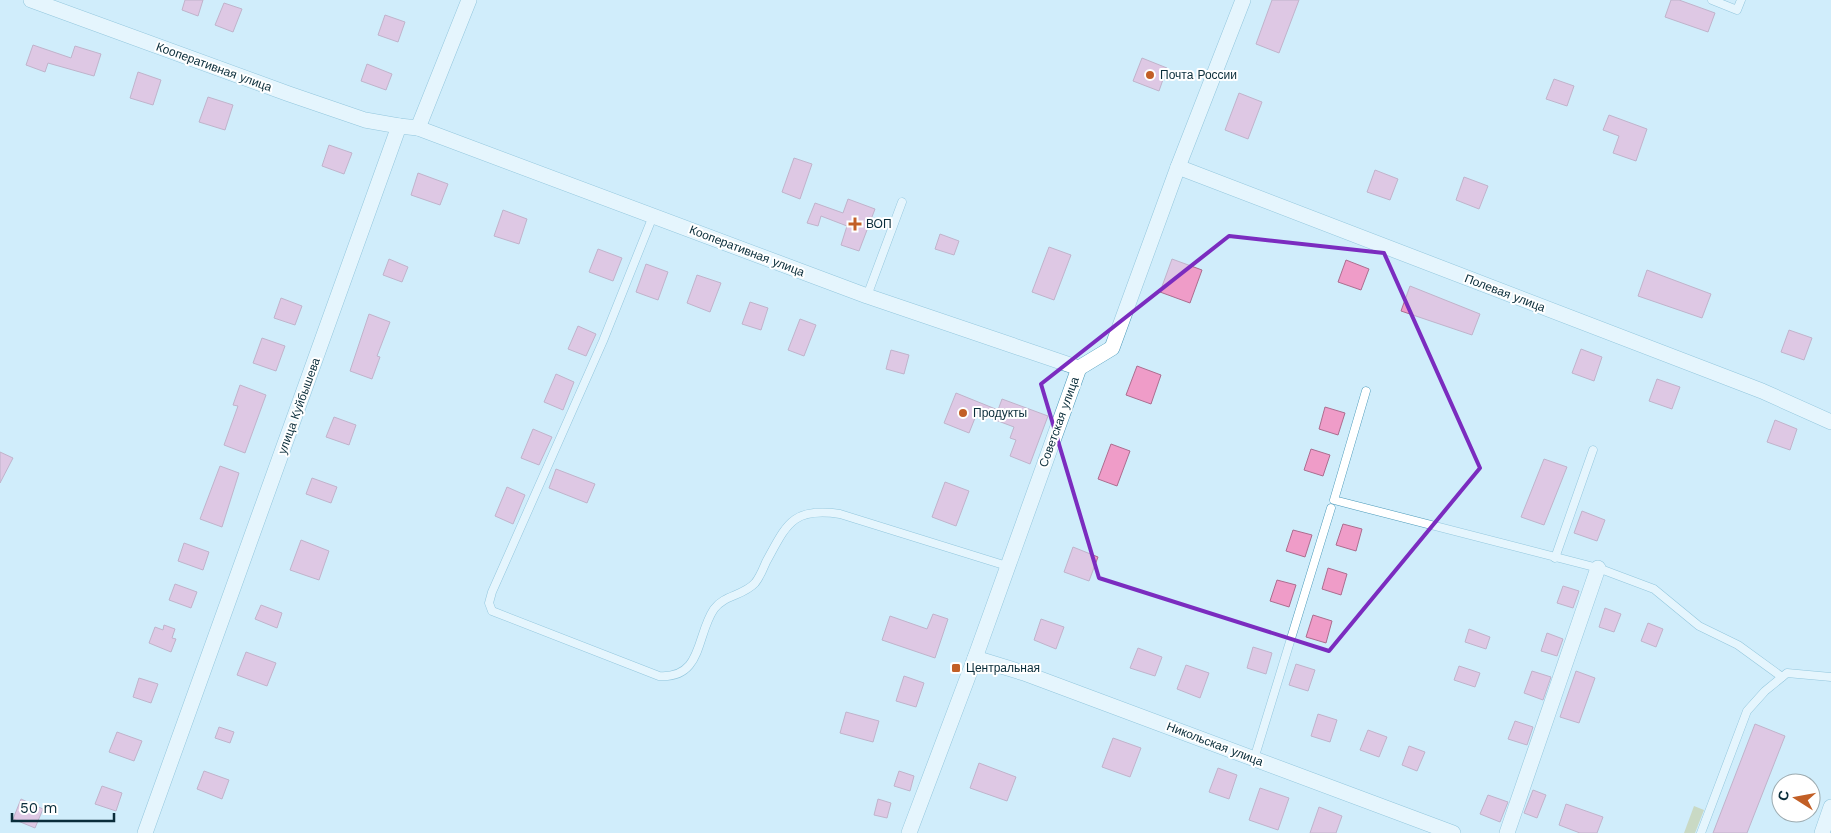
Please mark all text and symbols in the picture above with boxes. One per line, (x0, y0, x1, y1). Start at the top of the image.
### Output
street label: Кооперативная улица (154, 40, 274, 95)
place label: Почта России (1160, 68, 1237, 82)
marker: Почта России (1144, 69, 1156, 81)
marker: ВОП (848, 217, 862, 231)
place label: ВОП (866, 217, 892, 231)
street label: Кооперативная улица (688, 223, 807, 280)
street label: Полевая улица (1463, 271, 1548, 315)
street label: улица Куйбышева (275, 356, 323, 456)
street label: Советская улица (1036, 375, 1082, 469)
place label: Продукты (973, 406, 1027, 420)
marker: Продукты (957, 407, 969, 419)
place label: Центральная (966, 661, 1040, 675)
marker: Центральная (950, 662, 962, 674)
street label: Никольская улица (1165, 719, 1266, 769)
north arrow (1771, 773, 1821, 823)
text: С (1774, 789, 1792, 802)
scale bar (12, 790, 115, 822)
text: 50 m (20, 799, 57, 817)

